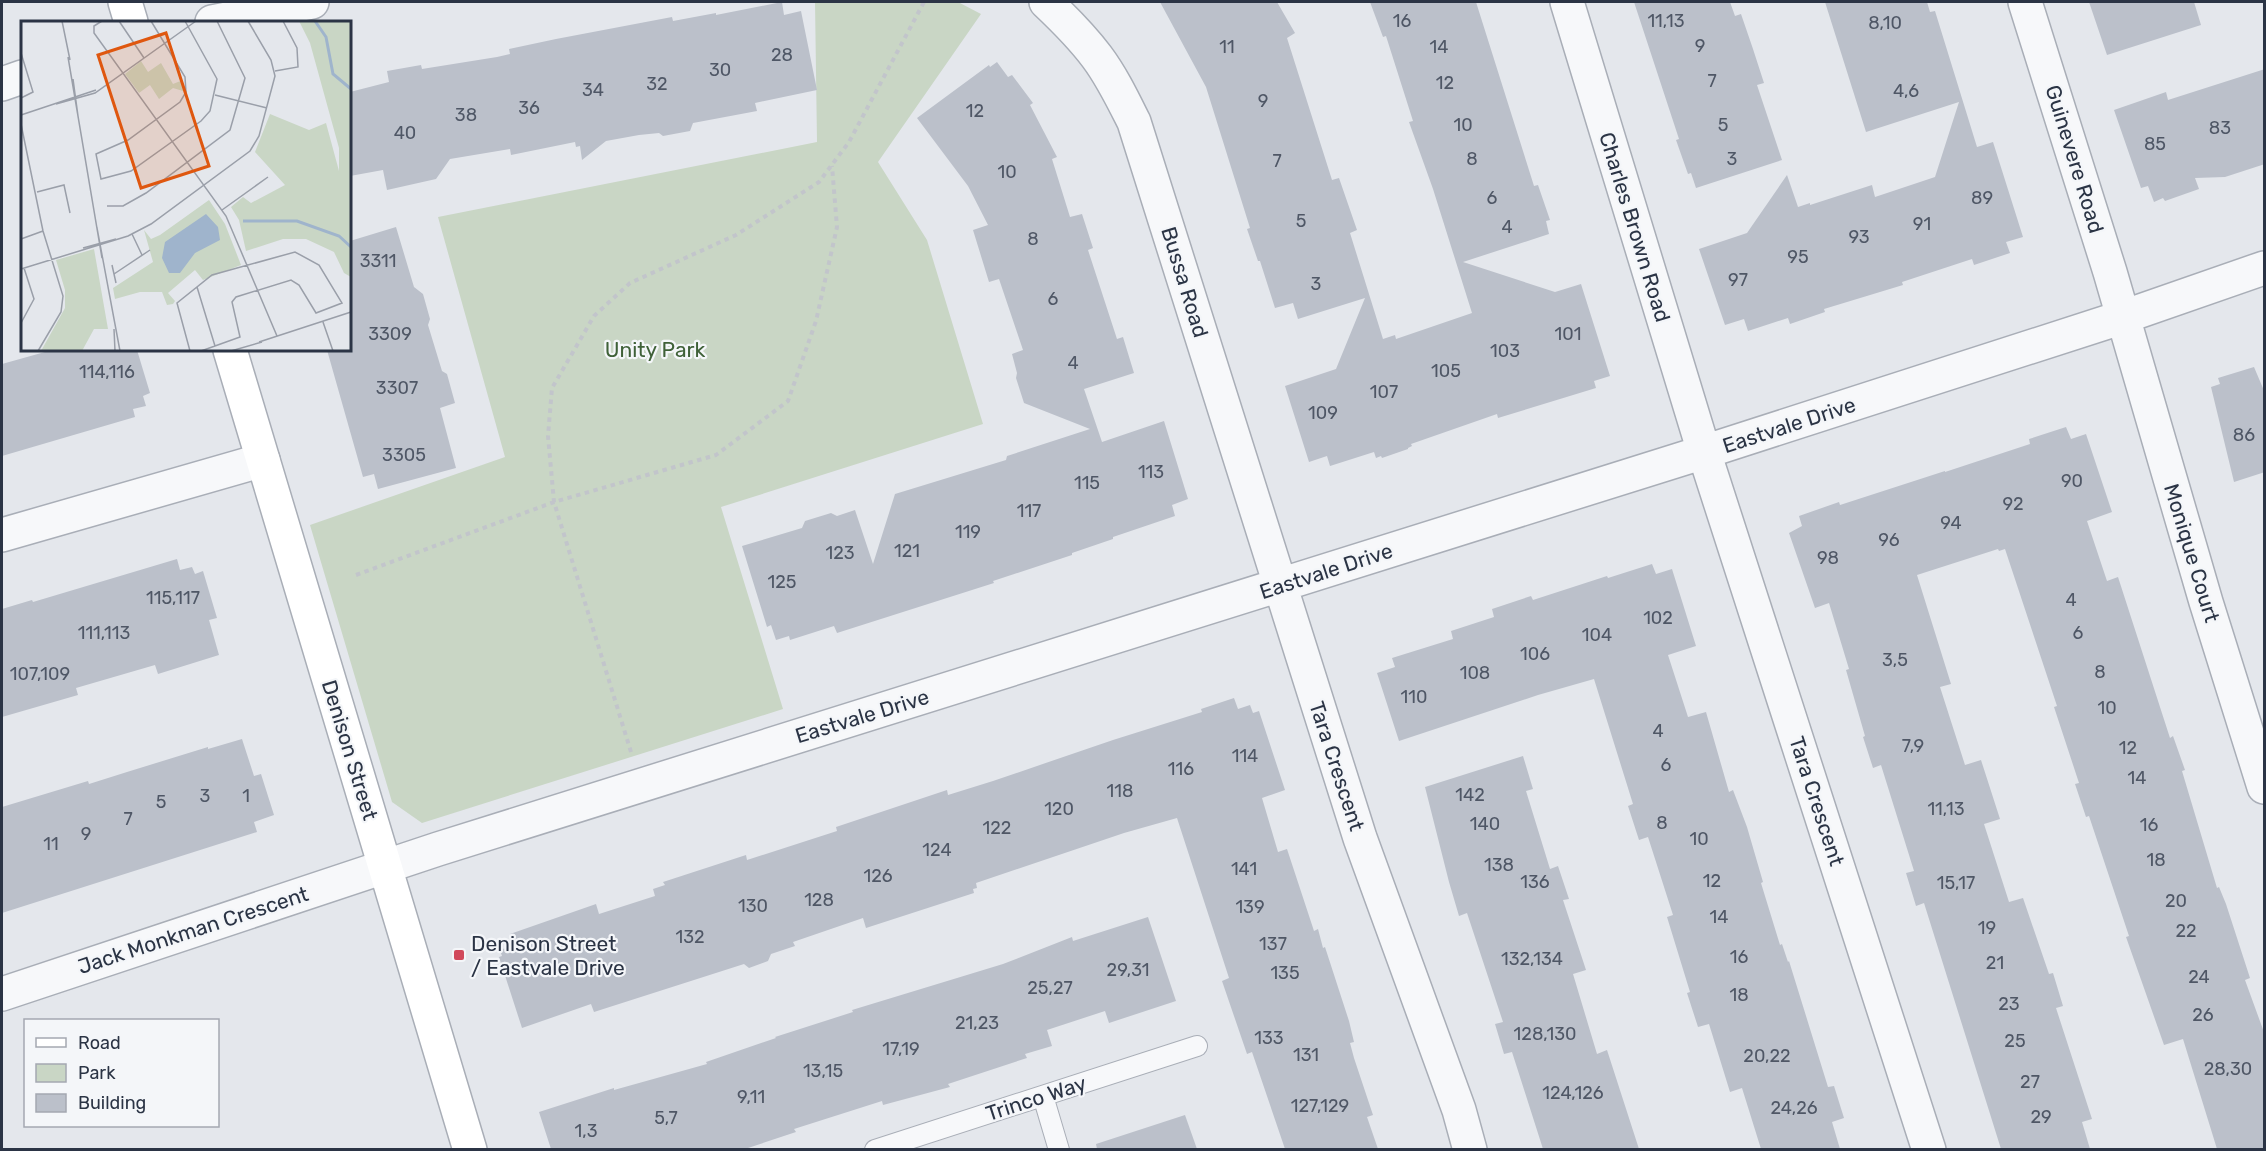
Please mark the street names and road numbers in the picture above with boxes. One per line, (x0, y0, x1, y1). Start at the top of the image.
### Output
street label: Guinevere Road (2041, 82, 2109, 236)
street label: Charles Brown Road (1594, 129, 1676, 325)
street label: Bussa Road (1156, 224, 1214, 340)
street label: Eastvale Drive (1719, 392, 1859, 458)
street label: Monique Court (2159, 481, 2225, 625)
street label: Eastvale Drive (1256, 538, 1396, 604)
street label: Denison Street (317, 677, 383, 823)
street label: Eastvale Drive (792, 684, 932, 748)
street label: Tara Crescent (1304, 698, 1370, 834)
street label: Tara Crescent (1784, 733, 1850, 869)
street label: Jack Monkman Crescent (75, 881, 311, 979)
street label: Trinco Way (983, 1070, 1090, 1126)

